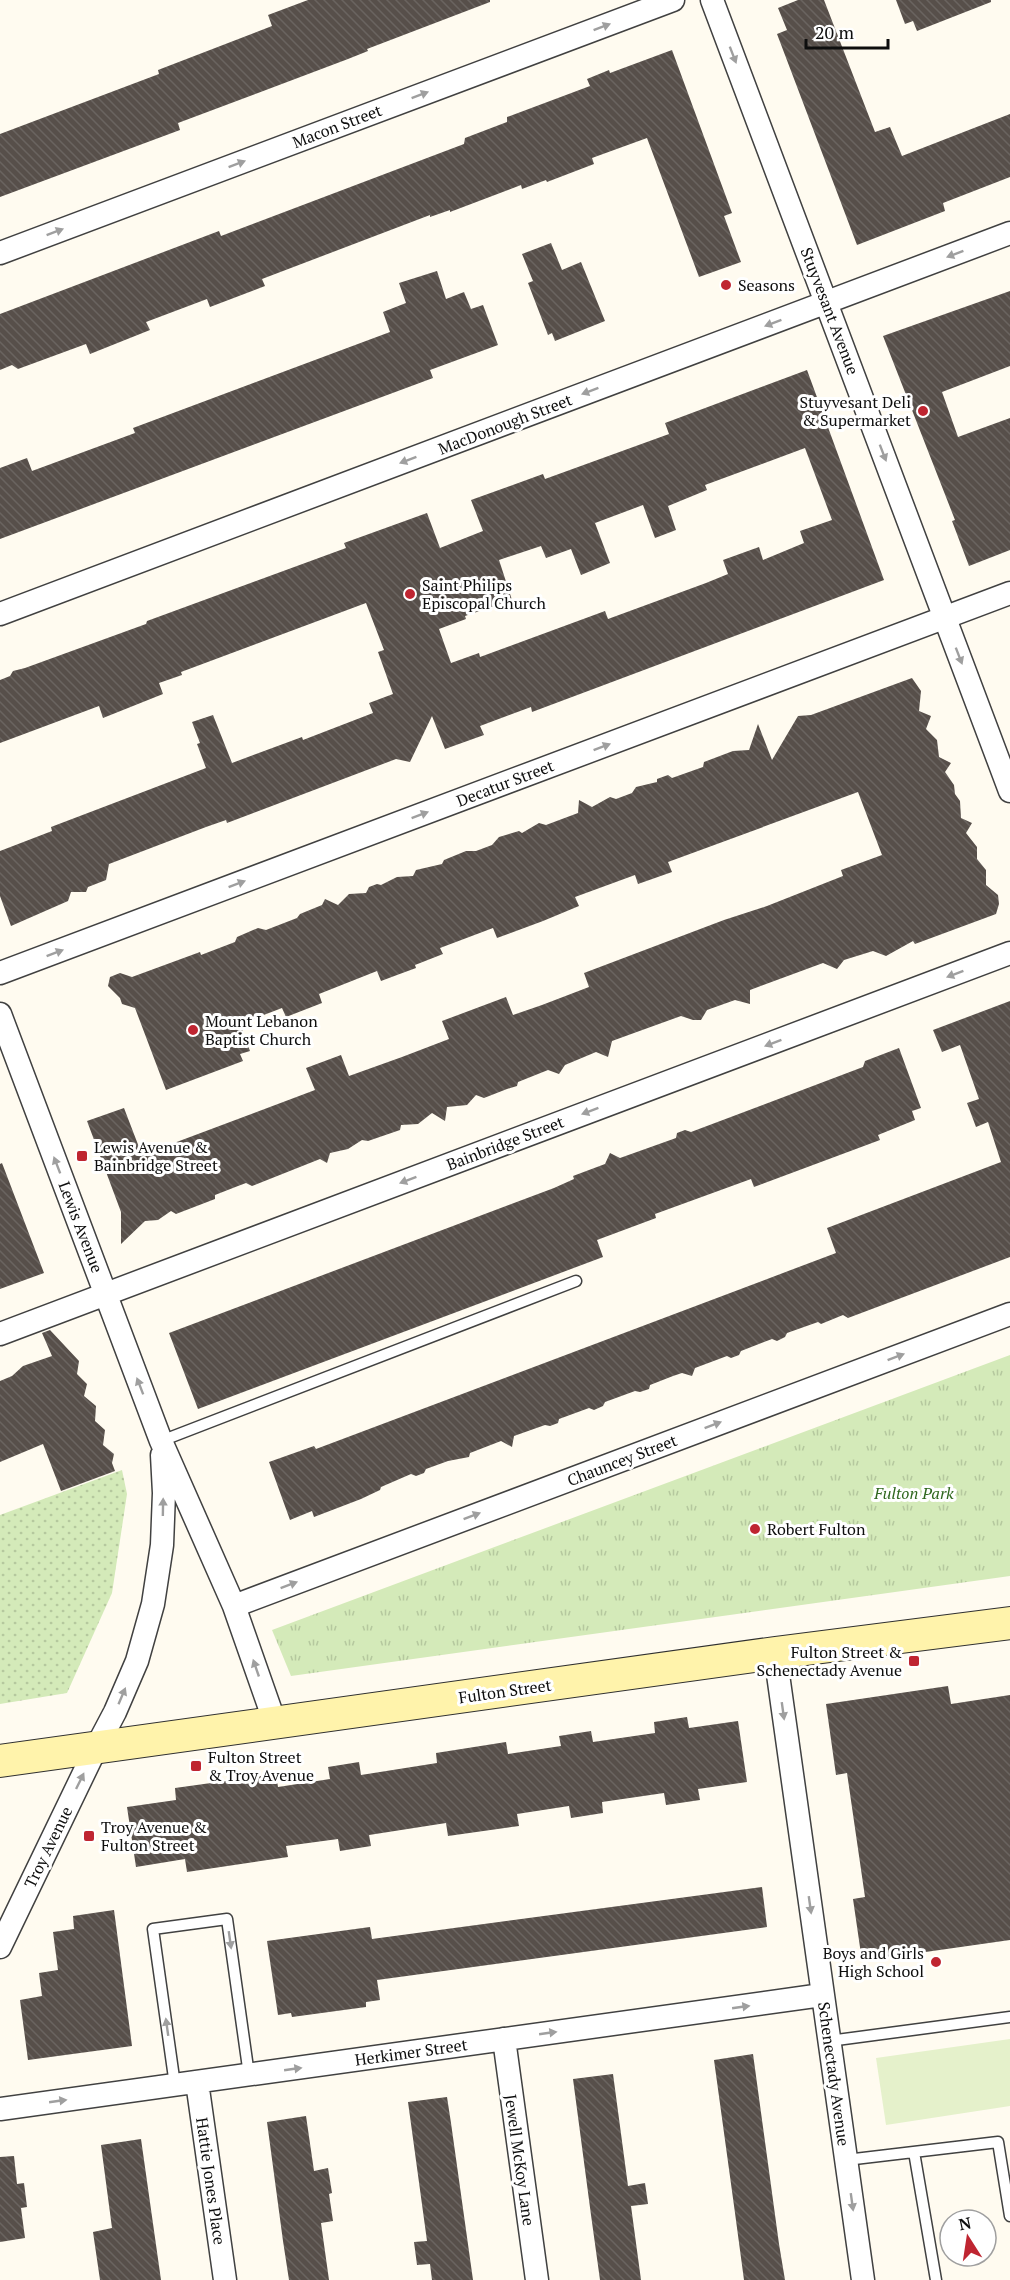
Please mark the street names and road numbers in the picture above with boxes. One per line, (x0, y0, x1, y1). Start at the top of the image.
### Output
street label: Macon Street (289, 99, 385, 153)
street label: Stuyvesant Avenue (796, 244, 864, 378)
street label: MacDonough Street (435, 388, 575, 460)
street label: Decatur Street (453, 754, 557, 812)
street label: Bainbridge Street (443, 1111, 567, 1175)
street label: Lewis Avenue (53, 1178, 109, 1276)
street label: Chauncey Street (564, 1429, 680, 1491)
street label: Fulton Street (457, 1674, 553, 1708)
street label: Troy Avenue (19, 1803, 77, 1891)
street label: Schenectady Avenue (813, 2000, 855, 2148)
street label: Herkimer Street (353, 2033, 469, 2071)
street label: Jewell McKoy Lane (500, 2093, 540, 2227)
street label: Hattie Jones Place (191, 2116, 231, 2246)

